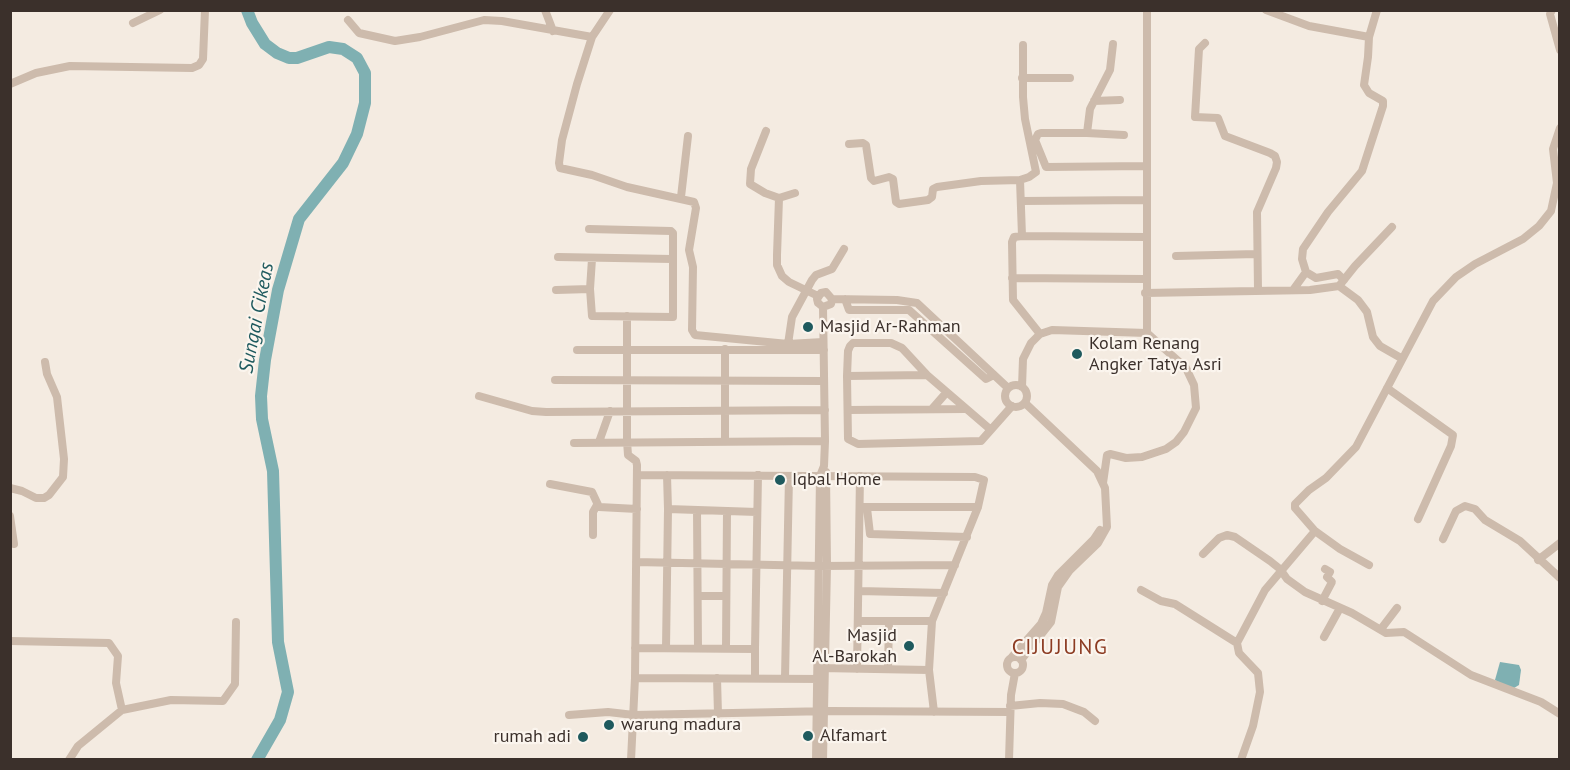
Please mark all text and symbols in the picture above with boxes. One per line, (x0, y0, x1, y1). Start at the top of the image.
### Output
water label: Sungai Cikeas (235, 261, 279, 375)
place label: Masjid Ar-Rahman (820, 316, 961, 338)
marker: Masjid Ar-Rahman (801, 320, 815, 334)
place label: Kolam Renang Angker Tatya Asri (1089, 333, 1222, 376)
marker: Kolam Renang Angker Tatya Asri (1070, 347, 1084, 361)
place label: Iqbal Home (792, 469, 881, 491)
marker: Iqbal Home (773, 473, 787, 487)
place label: Masjid Al-Barokah (812, 625, 897, 668)
district label: CIJUJUNG (1012, 635, 1108, 661)
marker: Masjid Al-Barokah (902, 639, 916, 653)
place label: warung madura (621, 714, 741, 736)
marker: warung madura (602, 718, 616, 732)
place label: Alfamart (820, 725, 887, 747)
place label: rumah adi (494, 726, 571, 748)
marker: Alfamart (801, 729, 815, 743)
marker: rumah adi (576, 730, 590, 744)

